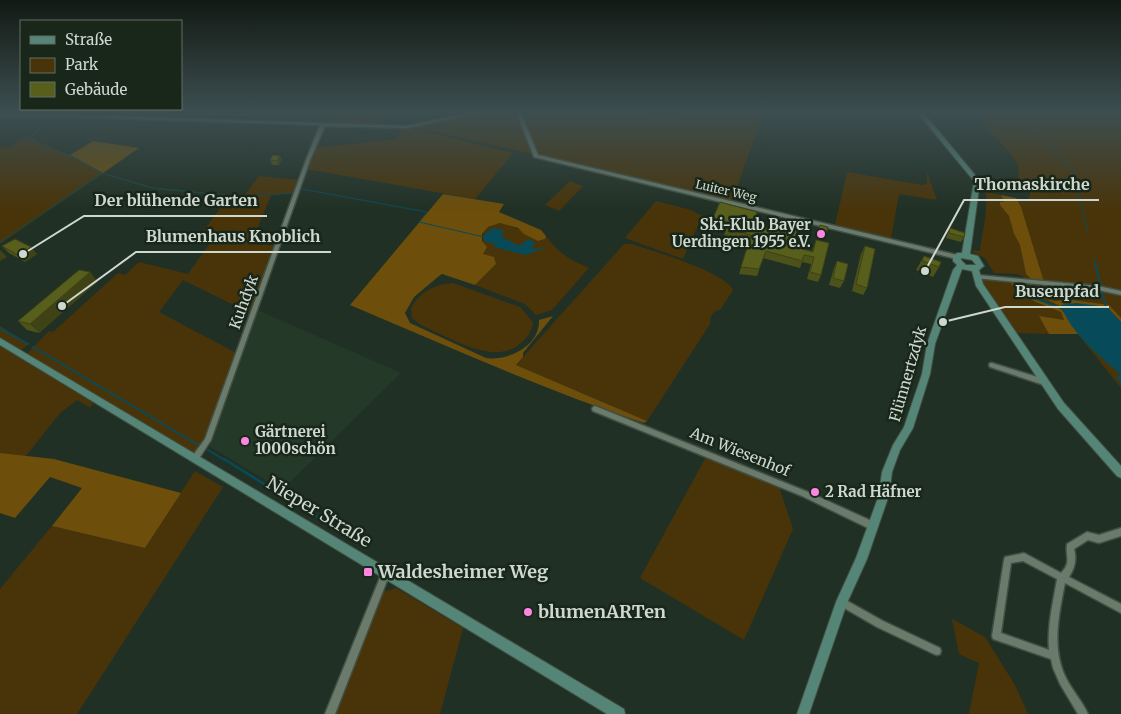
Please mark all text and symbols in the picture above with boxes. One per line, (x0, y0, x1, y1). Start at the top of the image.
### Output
legend (20, 20, 182, 110)
text: Straße (65, 30, 112, 49)
text: Park (65, 55, 99, 74)
text: Gebäude (65, 80, 128, 99)
callout: Thomaskirche (964, 169, 1099, 200)
text: Thomaskirche (974, 174, 1090, 194)
street label: Luiter Weg (694, 176, 759, 205)
callout: Der blühende Garten (84, 185, 267, 216)
text: Der blühende Garten (94, 190, 258, 210)
place label: Ski-Klub Bayer Uerdingen 1955 e.V. (672, 215, 811, 251)
callout: Blumenhaus Knoblich (136, 221, 331, 252)
text: Blumenhaus Knoblich (146, 226, 321, 246)
marker: Ski-Klub Bayer Uerdingen 1955 e.V. (815, 228, 827, 240)
street label: Kuhdyk (225, 272, 262, 332)
callout: Busenpfad (1005, 276, 1109, 307)
text: Busenpfad (1015, 281, 1099, 301)
street label: Flünnertzdyk (885, 323, 930, 424)
place label: Gärtnerei 1000schön (255, 422, 336, 458)
street label: Am Wiesenhof (687, 422, 794, 481)
marker: Gärtnerei 1000schön (239, 435, 251, 447)
street label: Nieper Straße (262, 471, 376, 552)
place label: 2 Rad Häfner (825, 482, 922, 501)
marker: 2 Rad Häfner (809, 486, 821, 498)
place label: Waldesheimer Weg (377, 560, 548, 583)
marker: Waldesheimer Weg (362, 566, 374, 578)
place label: blumenARTen (538, 600, 666, 623)
marker: blumenARTen (522, 606, 534, 618)

